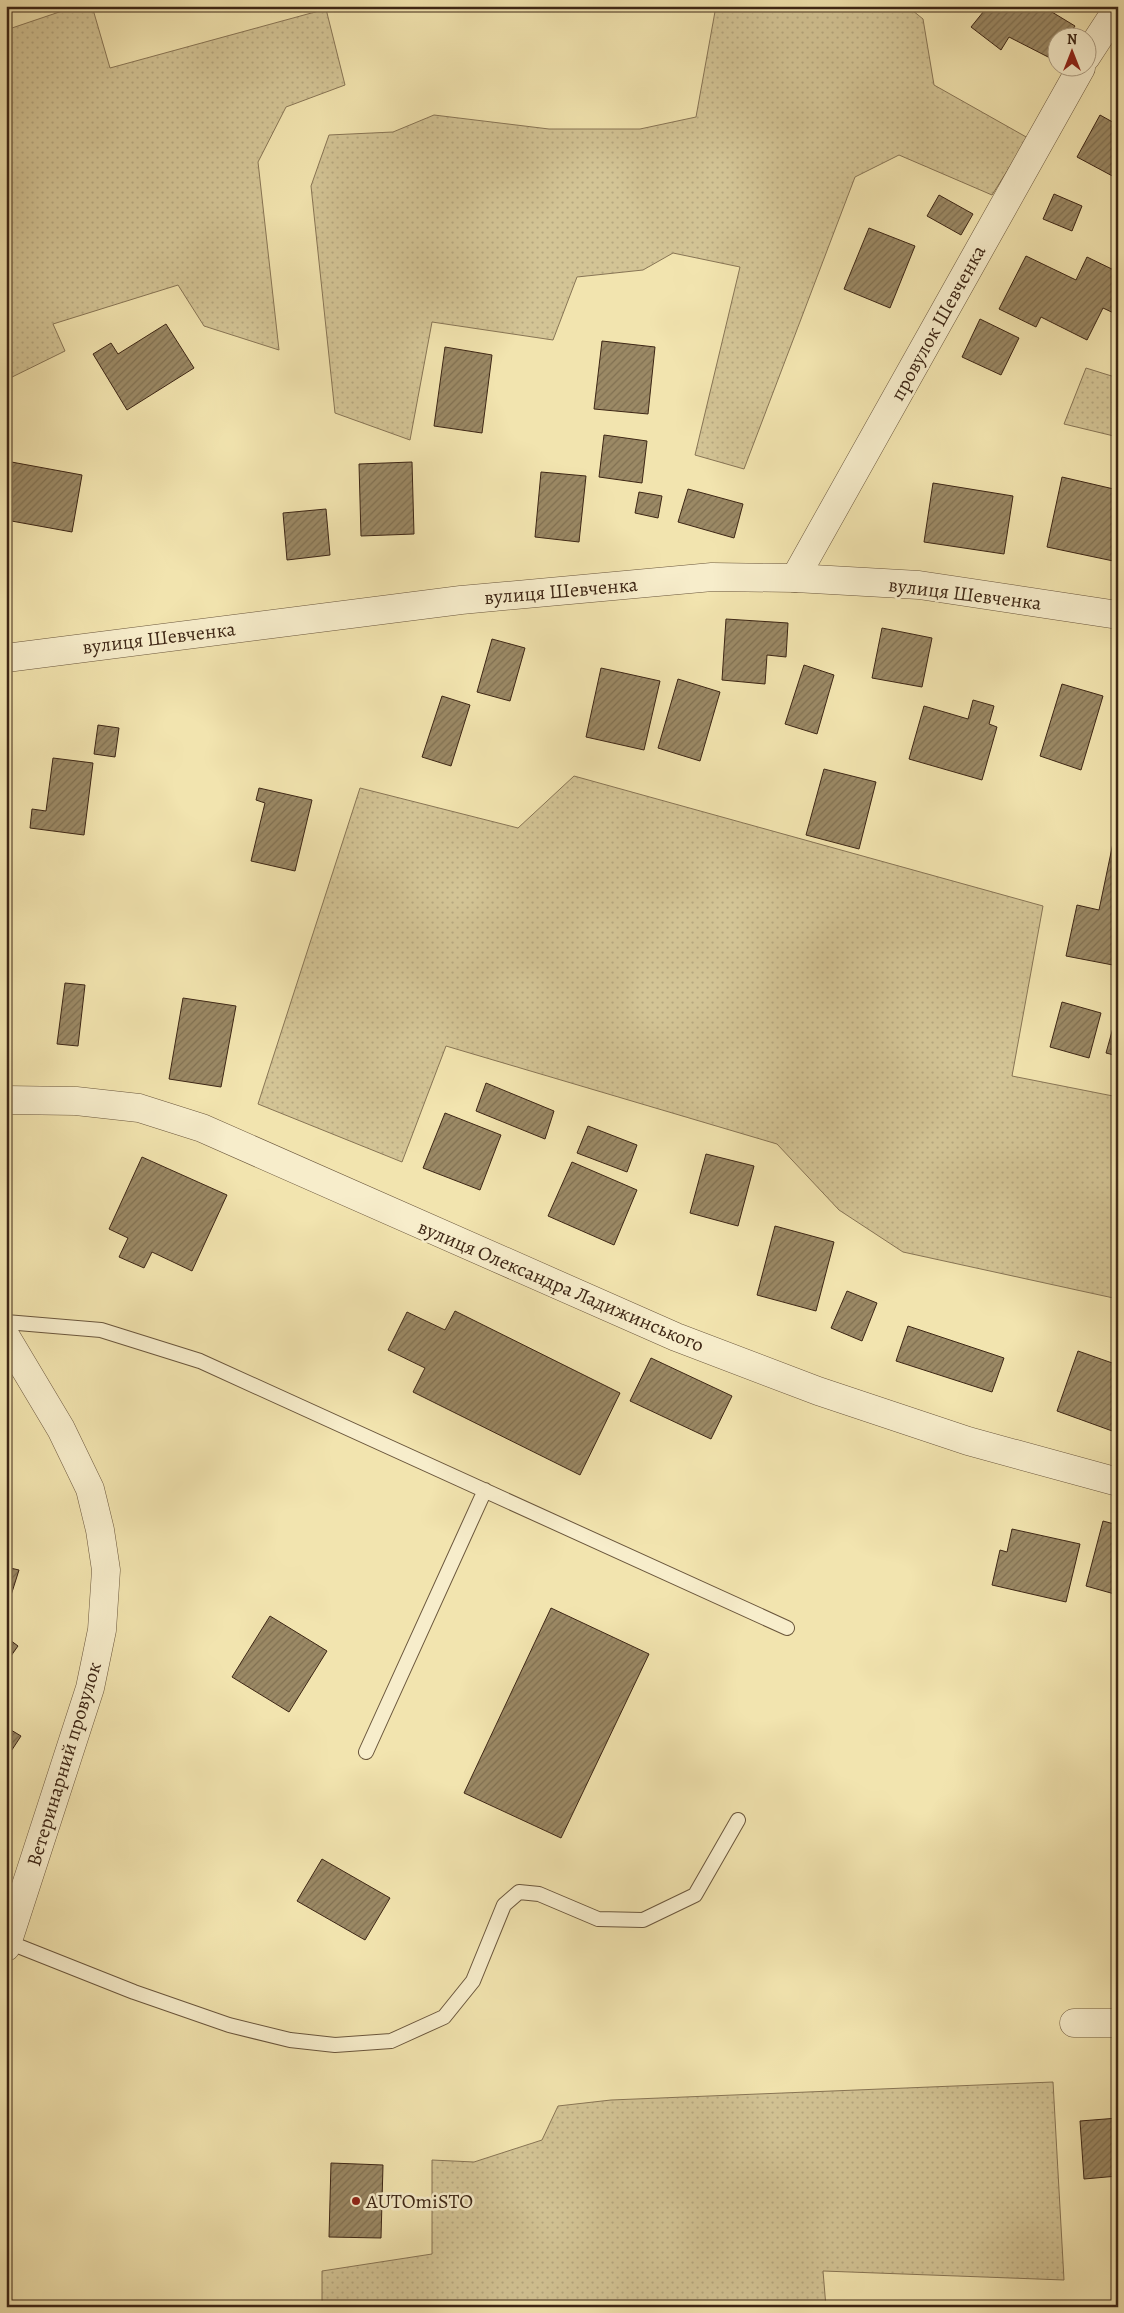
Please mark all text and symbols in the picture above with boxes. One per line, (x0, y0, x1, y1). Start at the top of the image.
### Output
north arrow (1046, 28, 1096, 78)
text: N (1067, 30, 1077, 49)
street label: провулок Шевченка (884, 240, 992, 406)
street label: вулиця Шевченка (483, 571, 640, 611)
street label: вулиця Шевченка (887, 571, 1044, 617)
street label: вулиця Шевченка (81, 615, 238, 661)
street label: вулиця Олександра Ладижинського (414, 1213, 708, 1359)
street label: Ветеринарний провулок (20, 1658, 108, 1870)
place label: AUTOmiSTO (365, 2188, 473, 2215)
marker: AUTOmiSTO (350, 2195, 362, 2207)

